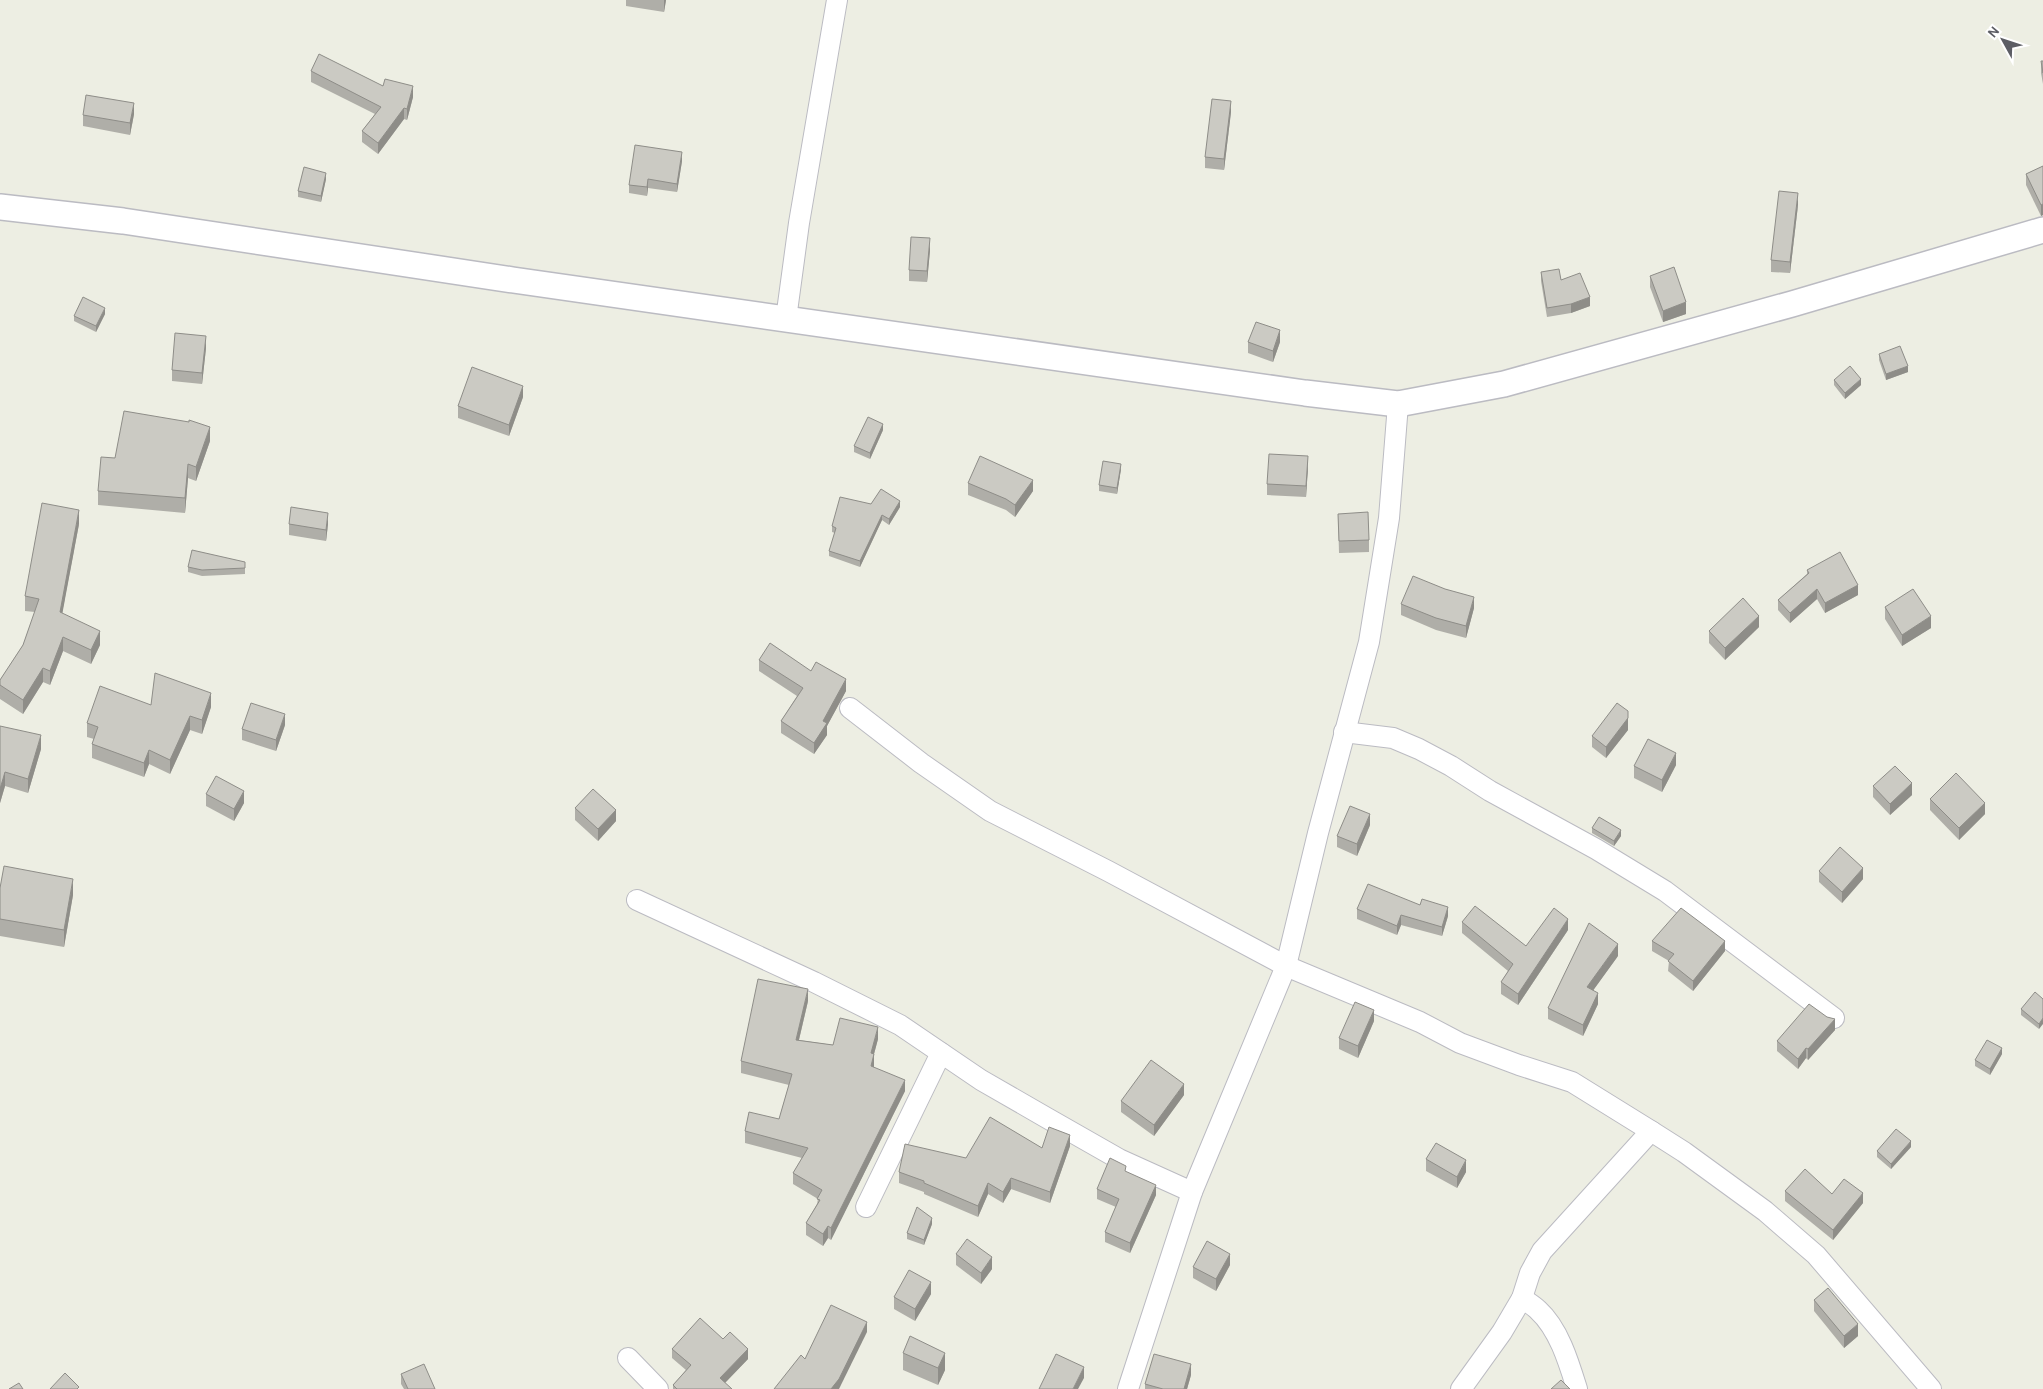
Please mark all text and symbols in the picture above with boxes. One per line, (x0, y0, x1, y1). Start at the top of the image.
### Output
north arrow (1978, 15, 2028, 65)
text: N (1984, 23, 2003, 41)

